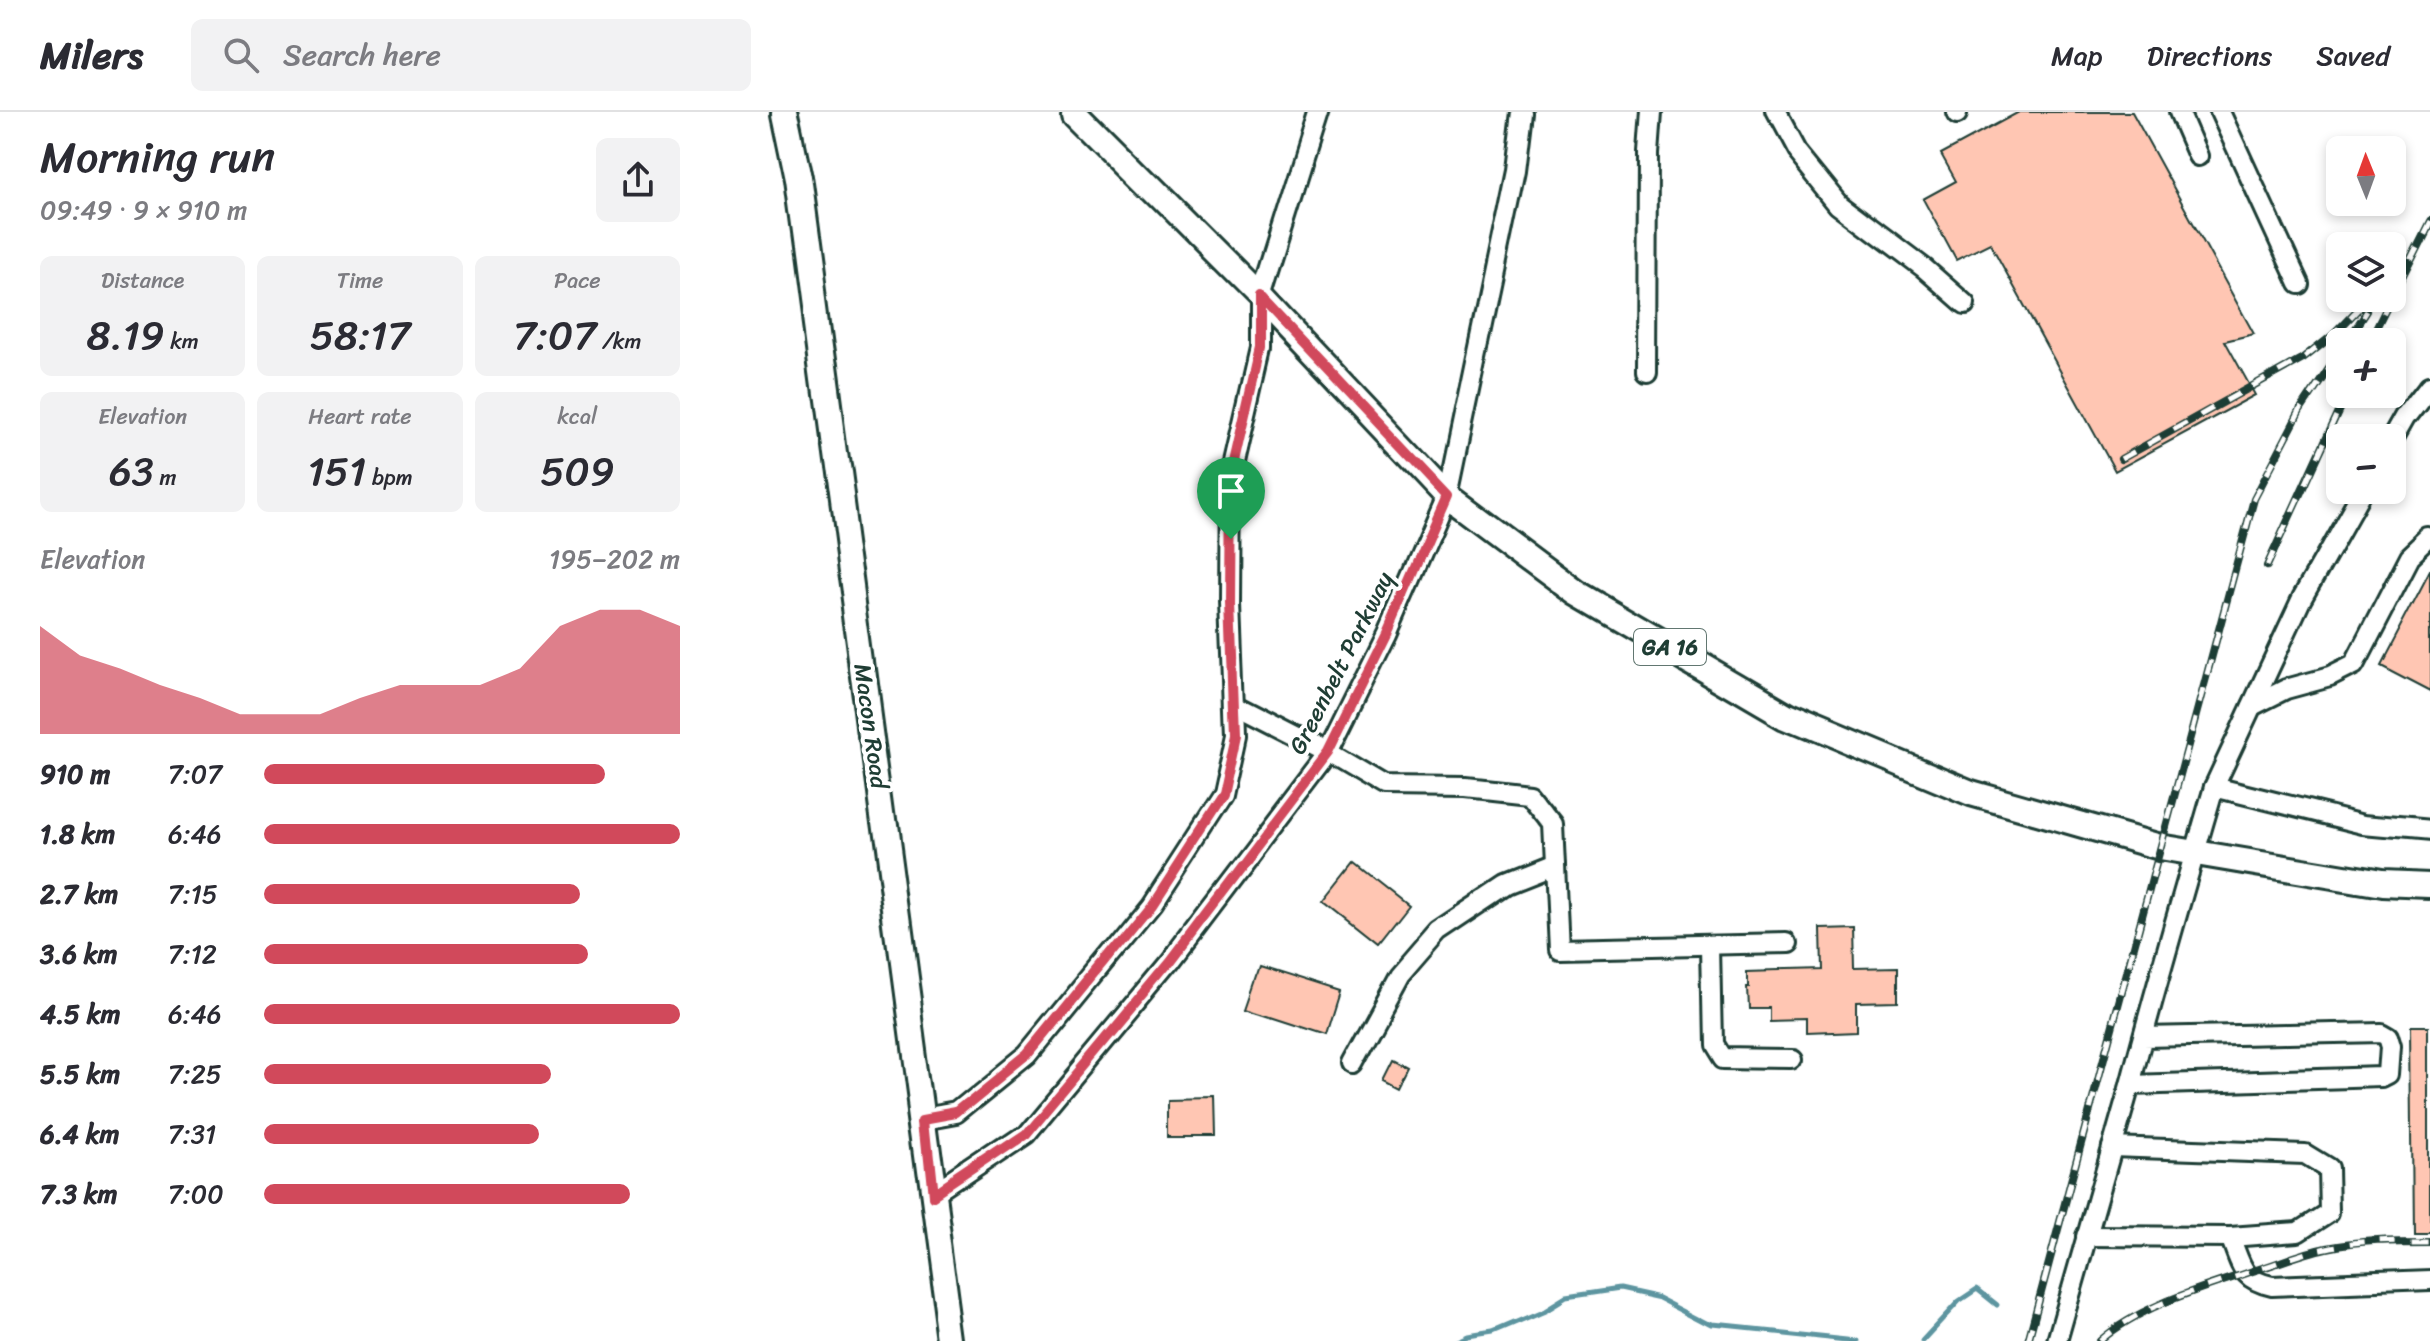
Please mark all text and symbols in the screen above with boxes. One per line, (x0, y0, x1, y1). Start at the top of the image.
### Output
search box (191, 19, 751, 91)
text: Milers (40, 22, 143, 89)
text: Search here (283, 28, 441, 82)
text: Map (2051, 31, 2103, 80)
text: Directions (2147, 31, 2272, 80)
text: Saved (2316, 31, 2390, 80)
icon: search (219, 33, 263, 77)
text: Morning run (40, 118, 275, 196)
north arrow (2326, 136, 2406, 216)
map controls (2326, 136, 2406, 504)
button: share (596, 138, 680, 222)
text: 09:49 · 9 × 910 m (40, 187, 247, 233)
button: layers (2326, 232, 2406, 312)
text: Distance (101, 261, 184, 300)
text: Time (337, 261, 383, 300)
text: Pace (554, 261, 601, 300)
text: 8.19 (87, 300, 164, 371)
text: 58:17 (310, 300, 410, 371)
text: 7:07 (513, 300, 596, 371)
text: km (164, 322, 199, 361)
text: /km (596, 322, 641, 361)
button: + (2326, 328, 2406, 408)
text: Elevation (98, 397, 187, 436)
text: Heart rate (308, 397, 412, 436)
text: kcal (557, 397, 597, 436)
button: − (2326, 424, 2406, 504)
text: 63 (109, 436, 154, 507)
text: 151 (307, 436, 366, 507)
text: 509 (540, 436, 614, 507)
pin (1197, 457, 1265, 539)
text: m (154, 458, 176, 497)
text: bpm (366, 458, 413, 497)
icon: arrive (1209, 469, 1253, 513)
text: Elevation (40, 536, 145, 582)
text: 195–202 m (549, 536, 680, 582)
street label: Greenbelt Parkway (1277, 564, 1406, 762)
road number: GA 16 (1634, 629, 1706, 665)
street label: Macon Road (841, 661, 901, 793)
text: 910 m (40, 751, 110, 797)
text: 7:07 (168, 751, 222, 797)
text: 1.8 km (40, 811, 115, 857)
text: 6:46 (168, 811, 222, 857)
text: 2.7 km (40, 871, 118, 917)
text: 7:15 (168, 871, 218, 917)
text: 3.6 km (40, 931, 117, 977)
text: 7:12 (168, 931, 217, 977)
text: 4.5 km (40, 991, 121, 1037)
text: 6:46 (168, 991, 222, 1037)
text: 5.5 km (40, 1051, 120, 1097)
text: 7:25 (168, 1051, 222, 1097)
text: 6.4 km (40, 1111, 119, 1157)
text: 7:31 (168, 1111, 216, 1157)
text: 7.3 km (40, 1171, 118, 1217)
text: 7:00 (168, 1171, 224, 1217)

